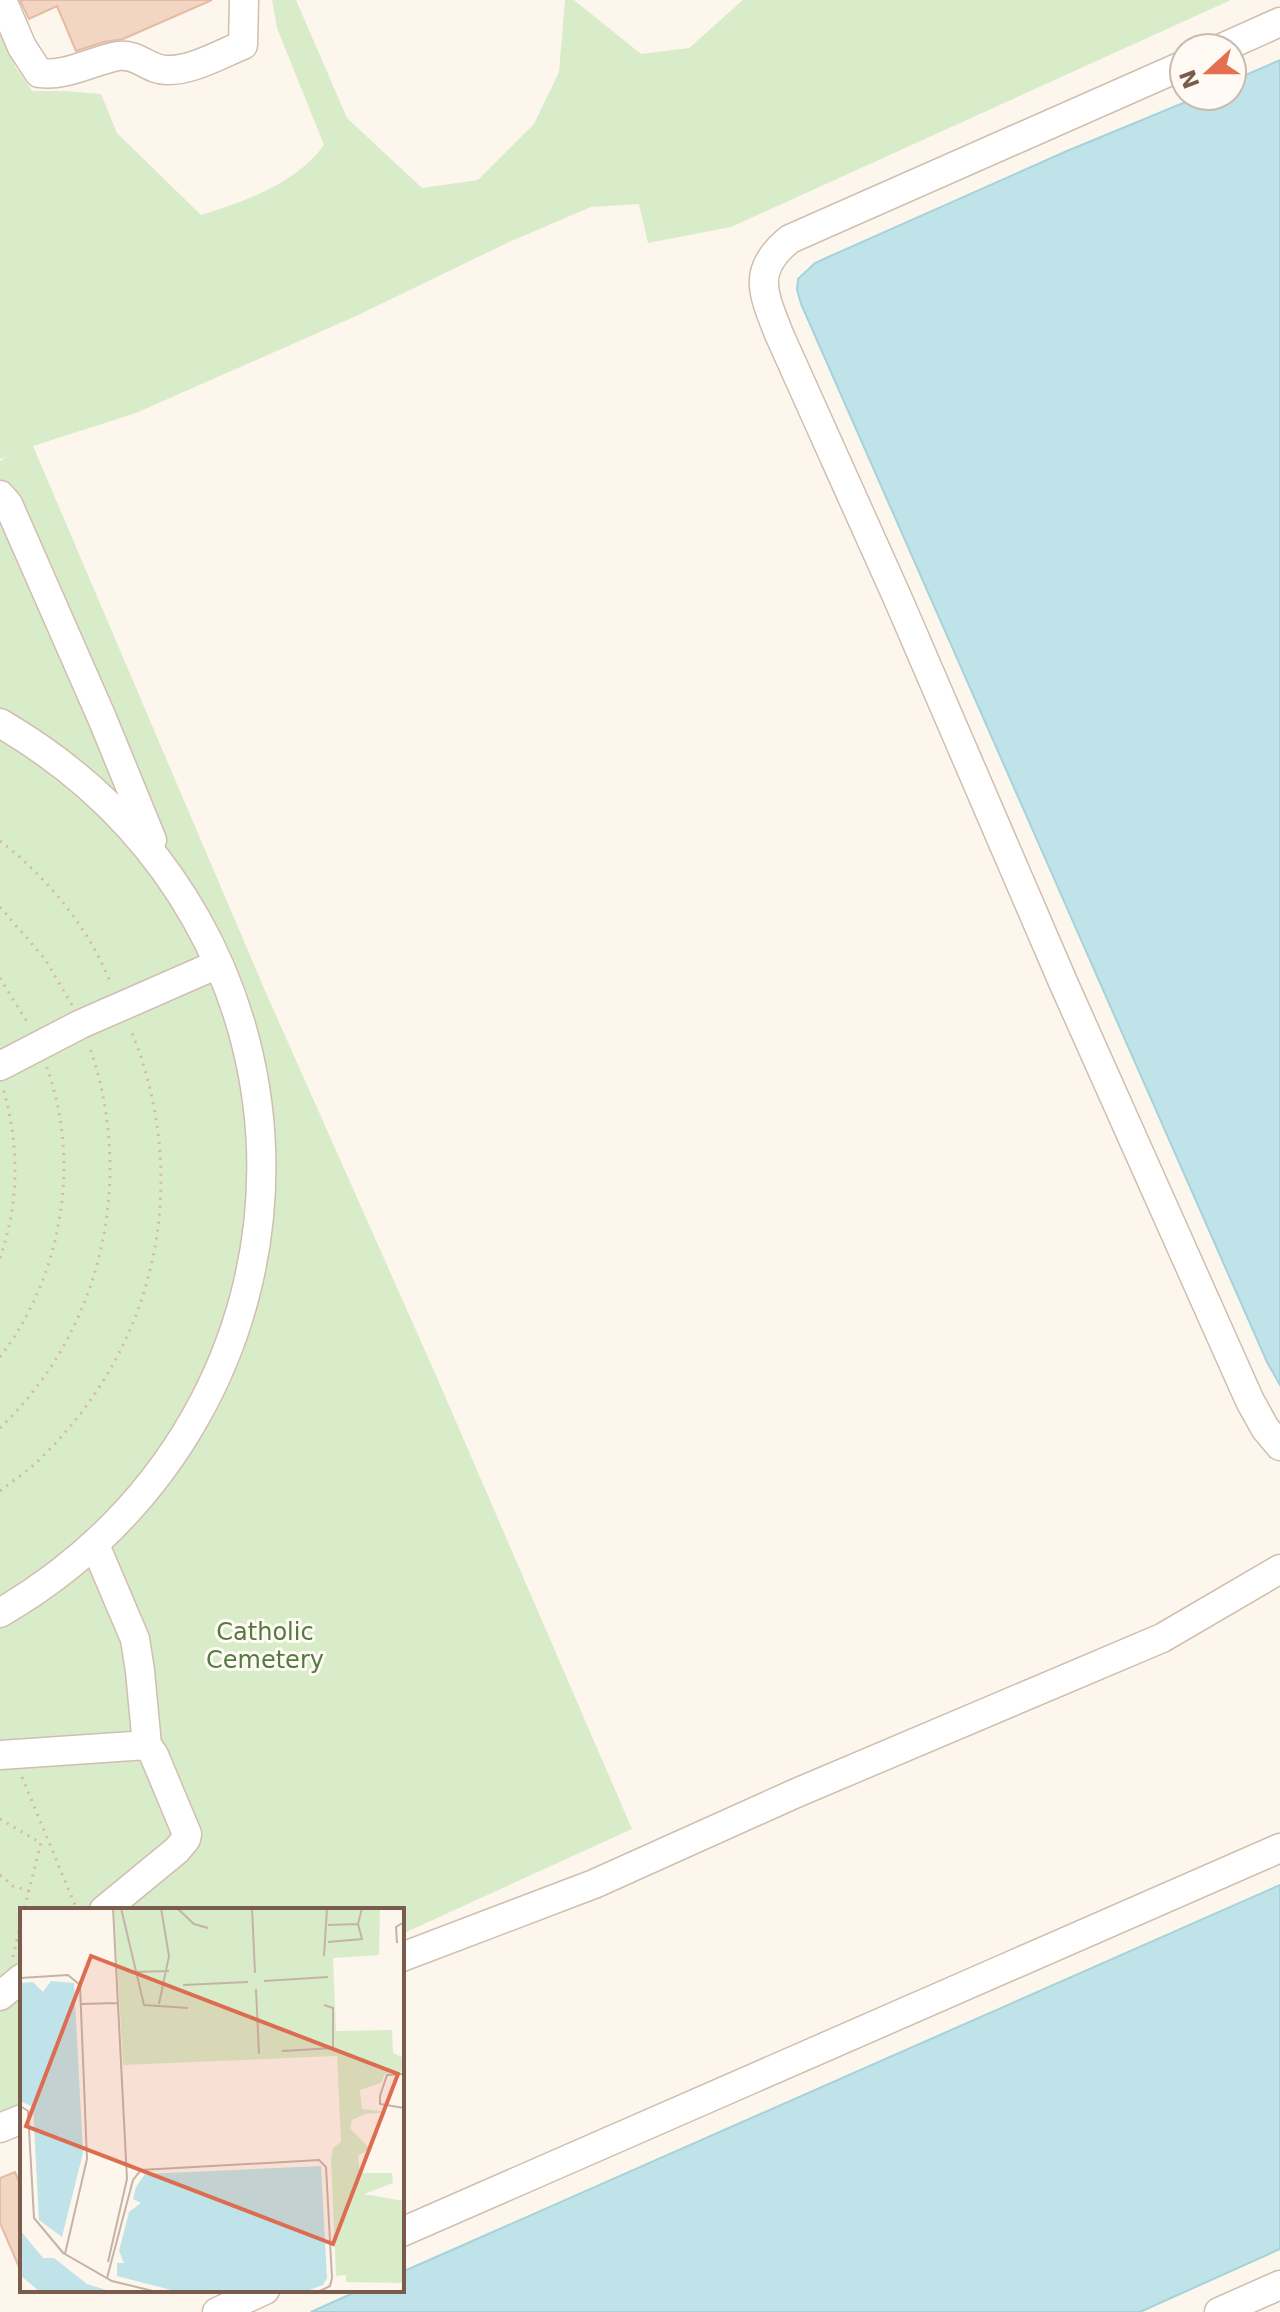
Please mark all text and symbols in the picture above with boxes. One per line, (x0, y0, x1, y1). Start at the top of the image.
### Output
north arrow (1168, 32, 1248, 112)
text: N (1175, 66, 1205, 92)
park label: Catholic Cemetery (206, 1618, 324, 1674)
inset map (20, 1908, 404, 2292)

